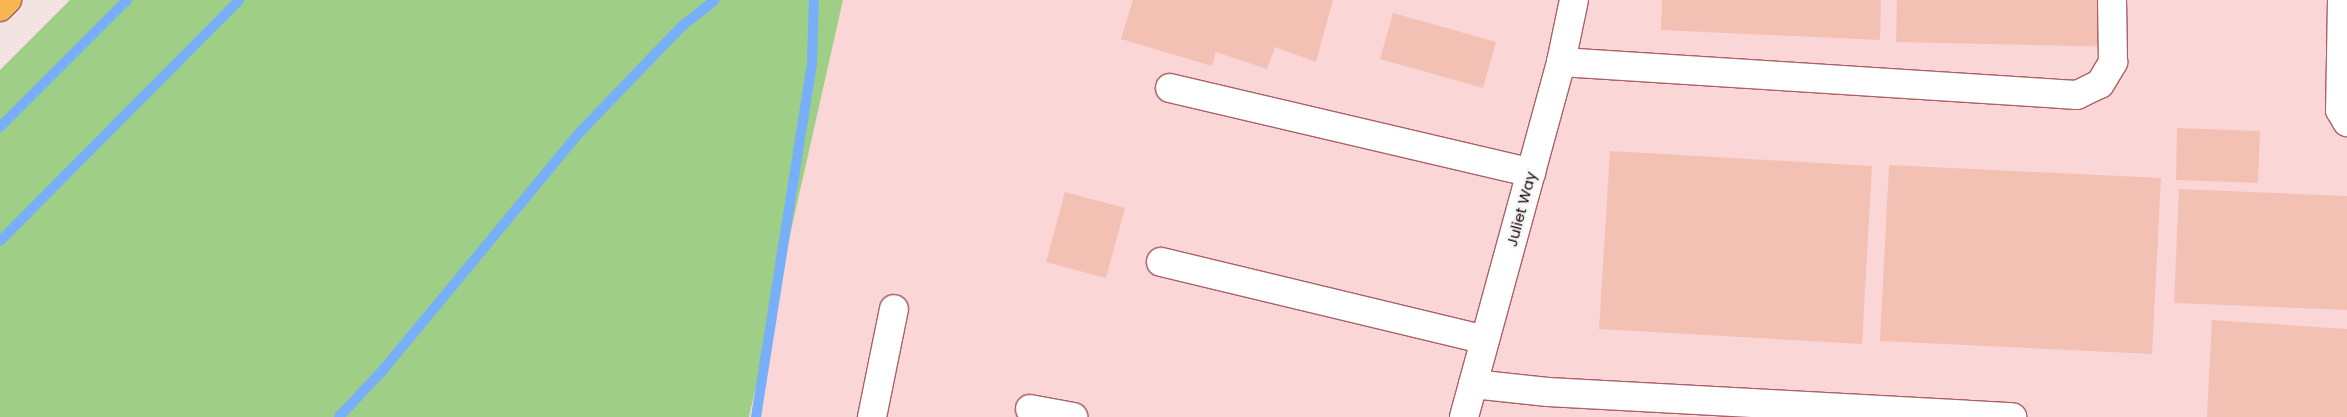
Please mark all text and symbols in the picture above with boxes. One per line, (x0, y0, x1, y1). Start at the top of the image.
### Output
street label: Juliet Way (1502, 170, 1540, 248)

